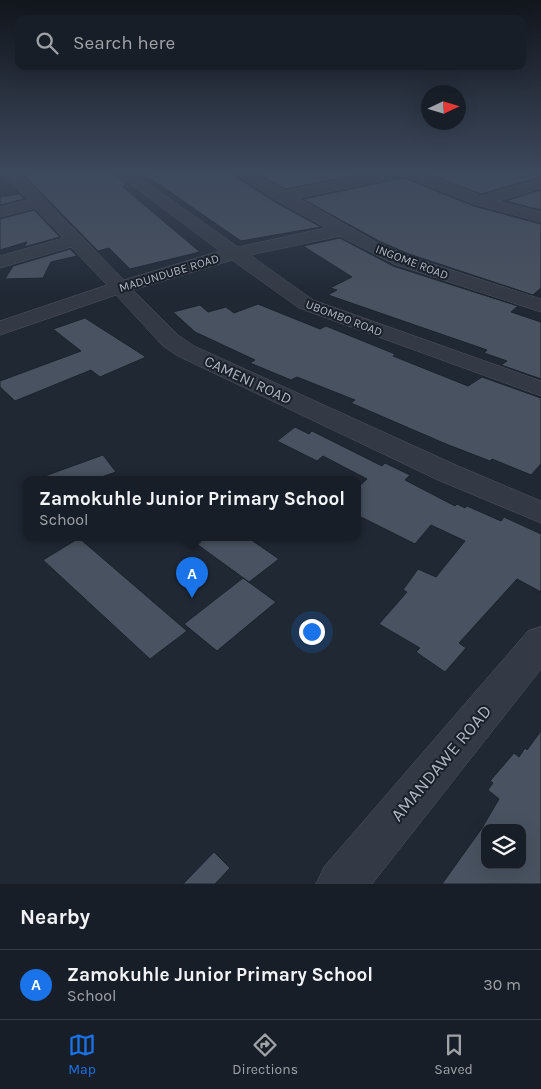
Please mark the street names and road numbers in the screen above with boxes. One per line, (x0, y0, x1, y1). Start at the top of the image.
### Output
street label: INGOME ROAD (374, 242, 450, 282)
street label: MADUNDUBE ROAD (117, 251, 221, 295)
street label: UBOMBO ROAD (304, 297, 384, 339)
street label: CAMENI ROAD (201, 352, 295, 408)
street label: AMANDAWE ROAD (386, 700, 496, 826)

